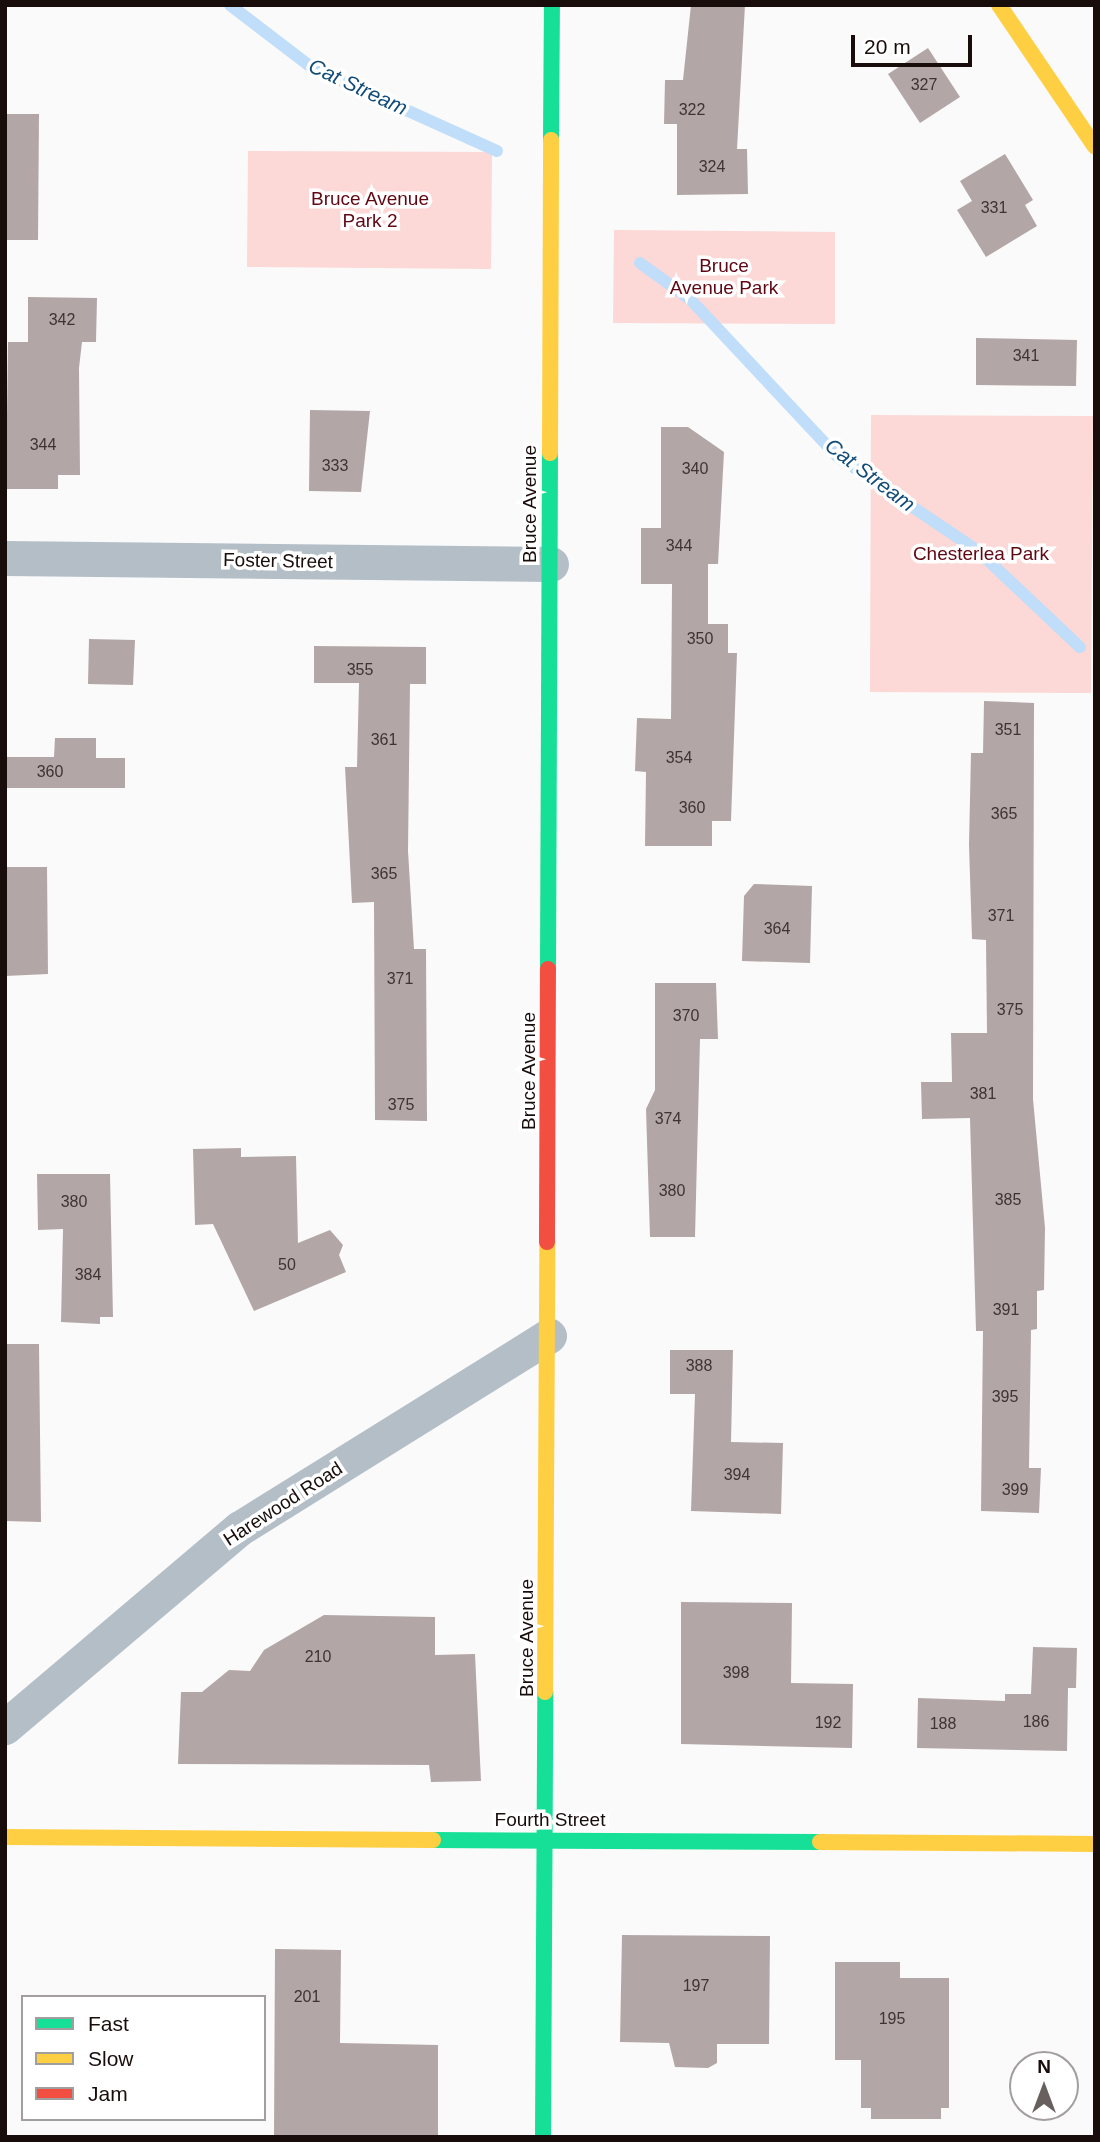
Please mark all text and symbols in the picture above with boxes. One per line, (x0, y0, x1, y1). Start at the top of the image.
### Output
scale bar (855, 21, 976, 65)
text: 20 m (864, 35, 911, 58)
water label: Cat Stream (305, 53, 411, 121)
house number: 327 (911, 75, 937, 95)
house number: 322 (679, 100, 705, 120)
house number: 324 (699, 157, 725, 177)
park label: Bruce Avenue Park 2 (310, 188, 430, 232)
house number: 331 (981, 198, 1007, 218)
park label: Bruce Avenue Park (670, 255, 778, 299)
house number: 342 (49, 310, 75, 330)
house number: 341 (1013, 346, 1039, 366)
water label: Cat Stream (820, 433, 920, 517)
house number: 344 (30, 435, 56, 455)
street label: Bruce Avenue (519, 444, 541, 564)
house number: 333 (322, 456, 348, 476)
house number: 340 (682, 459, 708, 479)
house number: 344 (666, 536, 692, 556)
park label: Chesterlea Park (913, 543, 1049, 565)
street label: Foster Street (223, 549, 333, 573)
house number: 350 (687, 629, 713, 649)
house number: 355 (347, 660, 373, 680)
house number: 351 (995, 720, 1021, 740)
house number: 361 (371, 730, 397, 750)
house number: 354 (666, 748, 692, 768)
house number: 360 (37, 762, 63, 782)
house number: 360 (679, 798, 705, 818)
house number: 365 (991, 804, 1017, 824)
house number: 365 (371, 864, 397, 884)
house number: 371 (988, 906, 1014, 926)
house number: 364 (764, 919, 790, 939)
house number: 371 (387, 969, 413, 989)
house number: 375 (997, 1000, 1023, 1020)
house number: 370 (673, 1006, 699, 1026)
street label: Bruce Avenue (518, 1011, 540, 1131)
house number: 381 (970, 1084, 996, 1104)
house number: 375 (388, 1095, 414, 1115)
house number: 374 (655, 1109, 681, 1129)
house number: 380 (659, 1181, 685, 1201)
house number: 385 (995, 1190, 1021, 1210)
house number: 380 (61, 1192, 87, 1212)
house number: 50 (278, 1255, 296, 1275)
house number: 384 (75, 1265, 101, 1285)
house number: 391 (993, 1300, 1019, 1320)
house number: 388 (686, 1356, 712, 1376)
house number: 395 (992, 1387, 1018, 1407)
street label: Harewood Road (219, 1457, 347, 1551)
house number: 394 (724, 1465, 750, 1485)
house number: 399 (1002, 1480, 1028, 1500)
street label: Bruce Avenue (516, 1578, 538, 1698)
house number: 210 (305, 1647, 331, 1667)
house number: 398 (723, 1663, 749, 1683)
house number: 186 (1023, 1712, 1049, 1732)
house number: 192 (815, 1713, 841, 1733)
house number: 188 (930, 1714, 956, 1734)
street label: Fourth Street (495, 1809, 605, 1831)
house number: 197 (683, 1976, 709, 1996)
house number: 201 (294, 1987, 320, 2007)
legend (21, 1995, 266, 2121)
house number: 195 (879, 2009, 905, 2029)
text: Fast (88, 2012, 129, 2035)
text: Slow (88, 2047, 134, 2070)
north arrow (1009, 2051, 1079, 2121)
text: N (1037, 2056, 1051, 2077)
text: Jam (88, 2082, 128, 2105)

